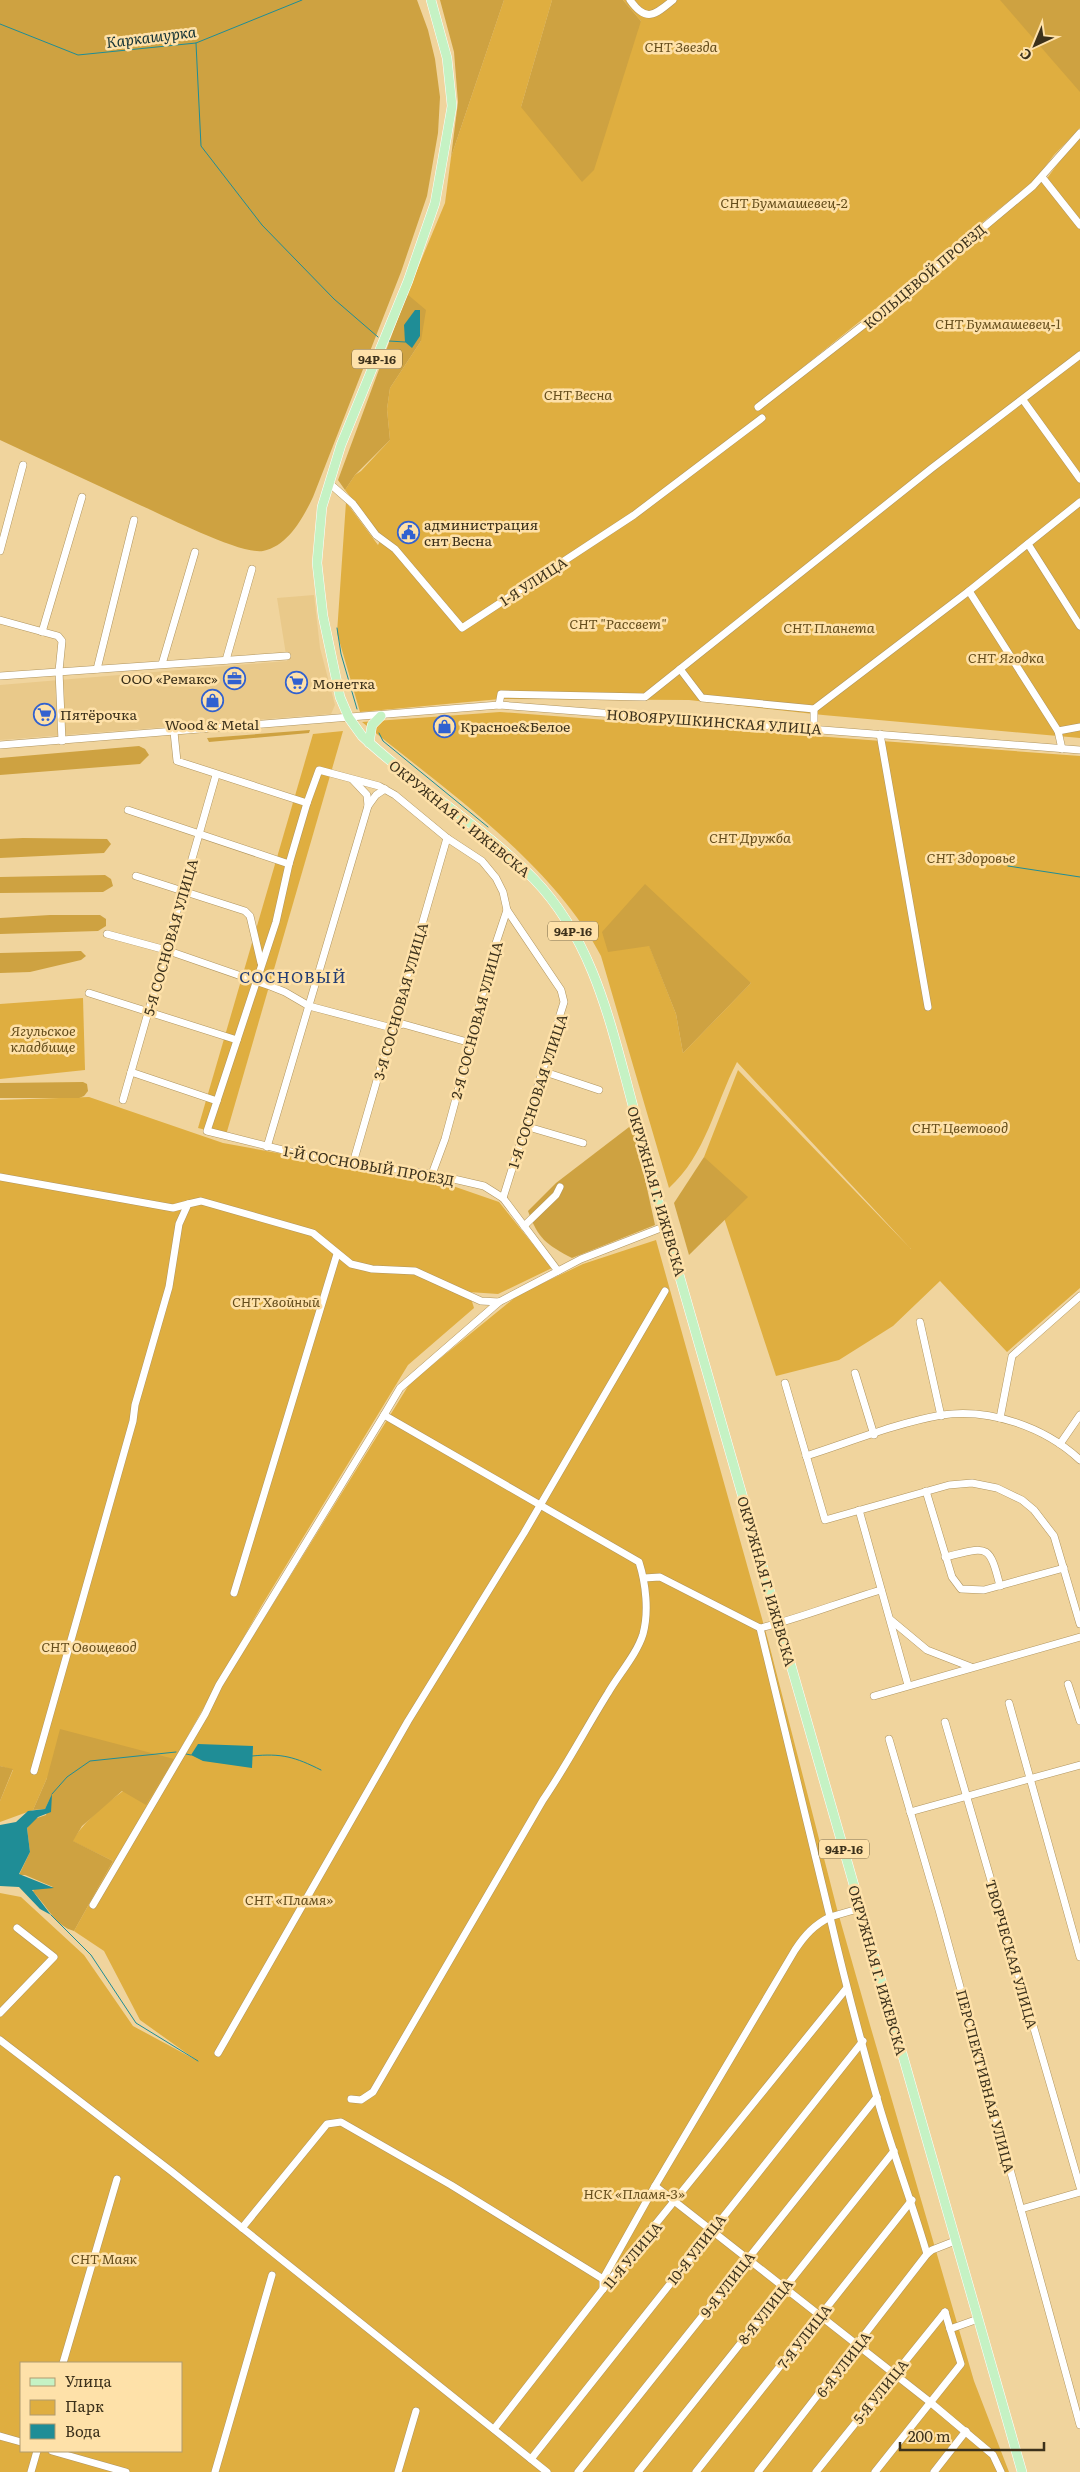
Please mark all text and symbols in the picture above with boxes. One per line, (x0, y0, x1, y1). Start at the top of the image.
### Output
water label: Каркашурка (105, 19, 198, 53)
north arrow (1010, 20, 1060, 70)
park label: СНТ Звезда (644, 36, 718, 56)
text: С (1015, 44, 1036, 66)
park label: СНТ Буммашевец-2 (720, 192, 848, 212)
street label: КОЛЬЦЕВОЙ ПРОЕЗД (859, 219, 989, 333)
park label: СНТ Буммашевец-1 (935, 313, 1061, 333)
road number: 94Р-16 (352, 349, 402, 368)
park label: СНТ Весна (544, 384, 612, 404)
place label: администрация снт Весна (424, 514, 538, 550)
public building icon: администрация снт Весна (396, 520, 420, 544)
street label: 1-Я УЛИЦА (496, 551, 571, 610)
park label: СНТ "Рассвет" (569, 613, 667, 633)
park label: СНТ Планета (783, 617, 875, 637)
park label: СНТ Ягодка (968, 647, 1044, 667)
office icon: ООО «Ремакс» (222, 666, 246, 690)
place label: ООО «Ремакс» (121, 668, 218, 688)
supermarket icon: Монетка (284, 671, 308, 695)
place label: Монетка (312, 673, 376, 693)
shop icon: Wood & Metal (200, 689, 224, 713)
supermarket icon: Пятёрочка (32, 702, 56, 726)
street label: НОВОЯРУШКИНСКАЯ УЛИЦА (606, 703, 823, 739)
place label: Пятёрочка (60, 704, 138, 724)
place label: Wood & Metal (165, 714, 260, 734)
shop icon: Красное&Белое (432, 714, 456, 738)
place label: Красное&Белое (460, 716, 570, 736)
street label: ОКРУЖНАЯ Г. ИЖЕВСКА (385, 755, 535, 882)
park label: СНТ Дружба (709, 827, 791, 847)
park label: СНТ Здоровье (927, 847, 1016, 867)
street label: 5-Я СОСНОВАЯ УЛИЦА (138, 855, 202, 1018)
street label: 3-Я СОСНОВАЯ УЛИЦА (368, 919, 432, 1082)
road number: 94Р-16 (548, 921, 598, 940)
street label: 2-Я СОСНОВАЯ УЛИЦА (445, 938, 507, 1101)
district label: СОСНОВЫЙ (239, 964, 347, 988)
street label: 1-Я СОСНОВАЯ УЛИЦА (503, 1011, 572, 1171)
park label: Ягульское кладбище (10, 1020, 76, 1056)
street label: ОКРУЖНАЯ Г. ИЖЕВСКА (623, 1104, 691, 1279)
park label: СНТ Цветовод (912, 1117, 1008, 1137)
street label: 1-Й СОСНОВЫЙ ПРОЕЗД (282, 1140, 456, 1190)
park label: СНТ Хвойный (232, 1291, 321, 1311)
street label: ОКРУЖНАЯ Г. ИЖЕВСКА (733, 1494, 801, 1669)
park label: СНТ Овощевод (41, 1636, 137, 1656)
road number: 94Р-16 (819, 1840, 869, 1858)
street label: ТВОРЧЕСКАЯ УЛИЦА (981, 1877, 1043, 2032)
street label: ОКРУЖНАЯ Г. ИЖЕВСКА (844, 1883, 912, 2058)
park label: СНТ «Пламя» (245, 1889, 333, 1909)
street label: ПЕРСПЕКТИВНАЯ УЛИЦА (952, 1987, 1020, 2176)
park label: НСК «Пламя-3» (583, 2183, 685, 2203)
street label: 10-Я УЛИЦА (662, 2209, 730, 2288)
street label: 11-Я УЛИЦА (598, 2217, 666, 2293)
street label: 9-Я УЛИЦА (695, 2247, 759, 2321)
park label: СНТ Маяк (71, 2248, 138, 2268)
street label: 8-Я УЛИЦА (733, 2273, 797, 2348)
street label: 7-Я УЛИЦА (772, 2299, 836, 2372)
street label: 6-Я УЛИЦА (811, 2326, 875, 2401)
street label: 5-Я УЛИЦА (848, 2354, 913, 2428)
legend (20, 2362, 182, 2452)
text: Улица (65, 2369, 113, 2392)
text: Парк (65, 2394, 104, 2417)
text: Вода (65, 2419, 102, 2442)
scale bar (900, 2420, 1044, 2452)
text: 200 m (908, 2424, 951, 2447)

